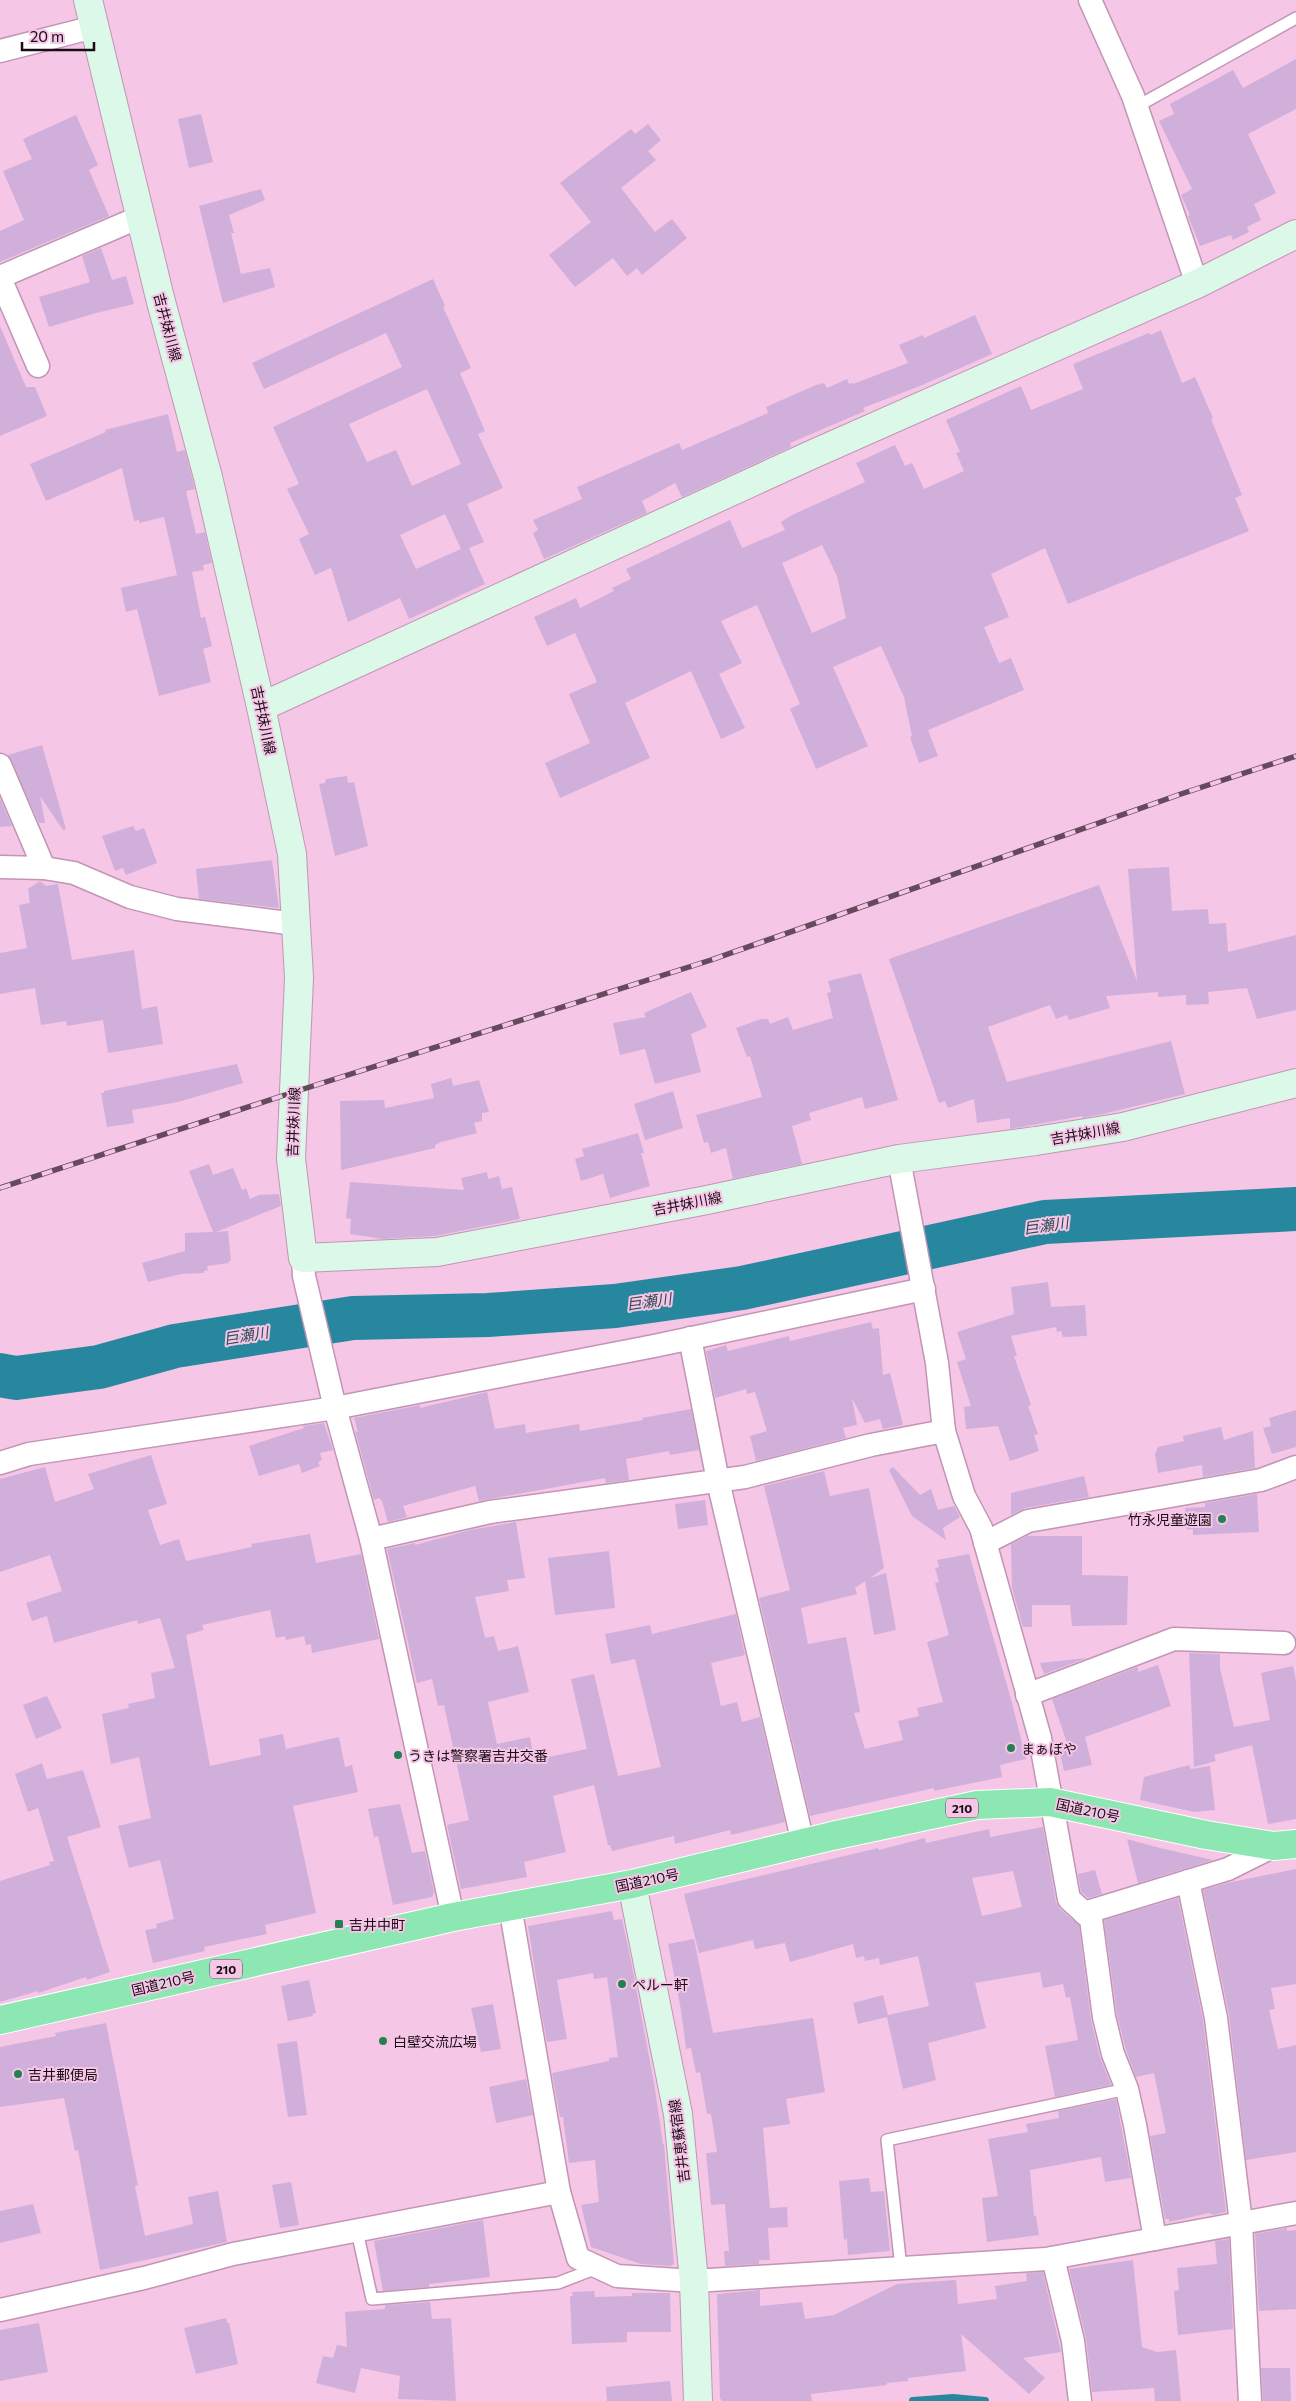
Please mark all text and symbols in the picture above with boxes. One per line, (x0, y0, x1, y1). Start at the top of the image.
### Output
scale bar (22, 20, 95, 52)
text: 20 m (30, 27, 64, 45)
street label: 吉井妹川線 (151, 291, 185, 363)
street label: 吉井妹川線 (248, 684, 280, 756)
street label: 吉井妹川線 (283, 1087, 303, 1157)
street label: 吉井妹川線 (1049, 1119, 1121, 1147)
street label: 吉井妹川線 (651, 1188, 723, 1218)
water label: 巨瀬川 (1022, 1213, 1072, 1237)
water label: 巨瀬川 (625, 1289, 675, 1313)
water label: 巨瀬川 (222, 1322, 272, 1347)
place label: 竹永児童遊園 (1128, 1511, 1212, 1528)
marker: 竹永児童遊園 (1216, 1513, 1228, 1525)
place label: まぁぼや (1021, 1740, 1077, 1757)
marker: まぁぼや (1005, 1742, 1017, 1754)
place label: うきは警察署吉井交番 (408, 1747, 548, 1764)
marker: うきは警察署吉井交番 (392, 1749, 404, 1761)
street label: 国道210号 (1054, 1795, 1122, 1825)
road number: 210 (946, 1799, 978, 1818)
street label: 国道210号 (613, 1865, 681, 1895)
place label: 吉井中町 (349, 1916, 405, 1933)
marker: 吉井中町 (333, 1918, 345, 1930)
road number: 210 (210, 1960, 242, 1978)
street label: 国道210号 (129, 1967, 197, 1999)
place label: ペルー軒 (632, 1976, 688, 1993)
marker: ペルー軒 (616, 1978, 628, 1990)
place label: 白壁交流広場 (393, 2033, 477, 2050)
marker: 白壁交流広場 (377, 2035, 389, 2047)
place label: 吉井郵便局 (28, 2066, 98, 2083)
marker: 吉井郵便局 (12, 2068, 24, 2080)
street label: 吉井恵蘇宿線 (665, 2098, 693, 2184)

